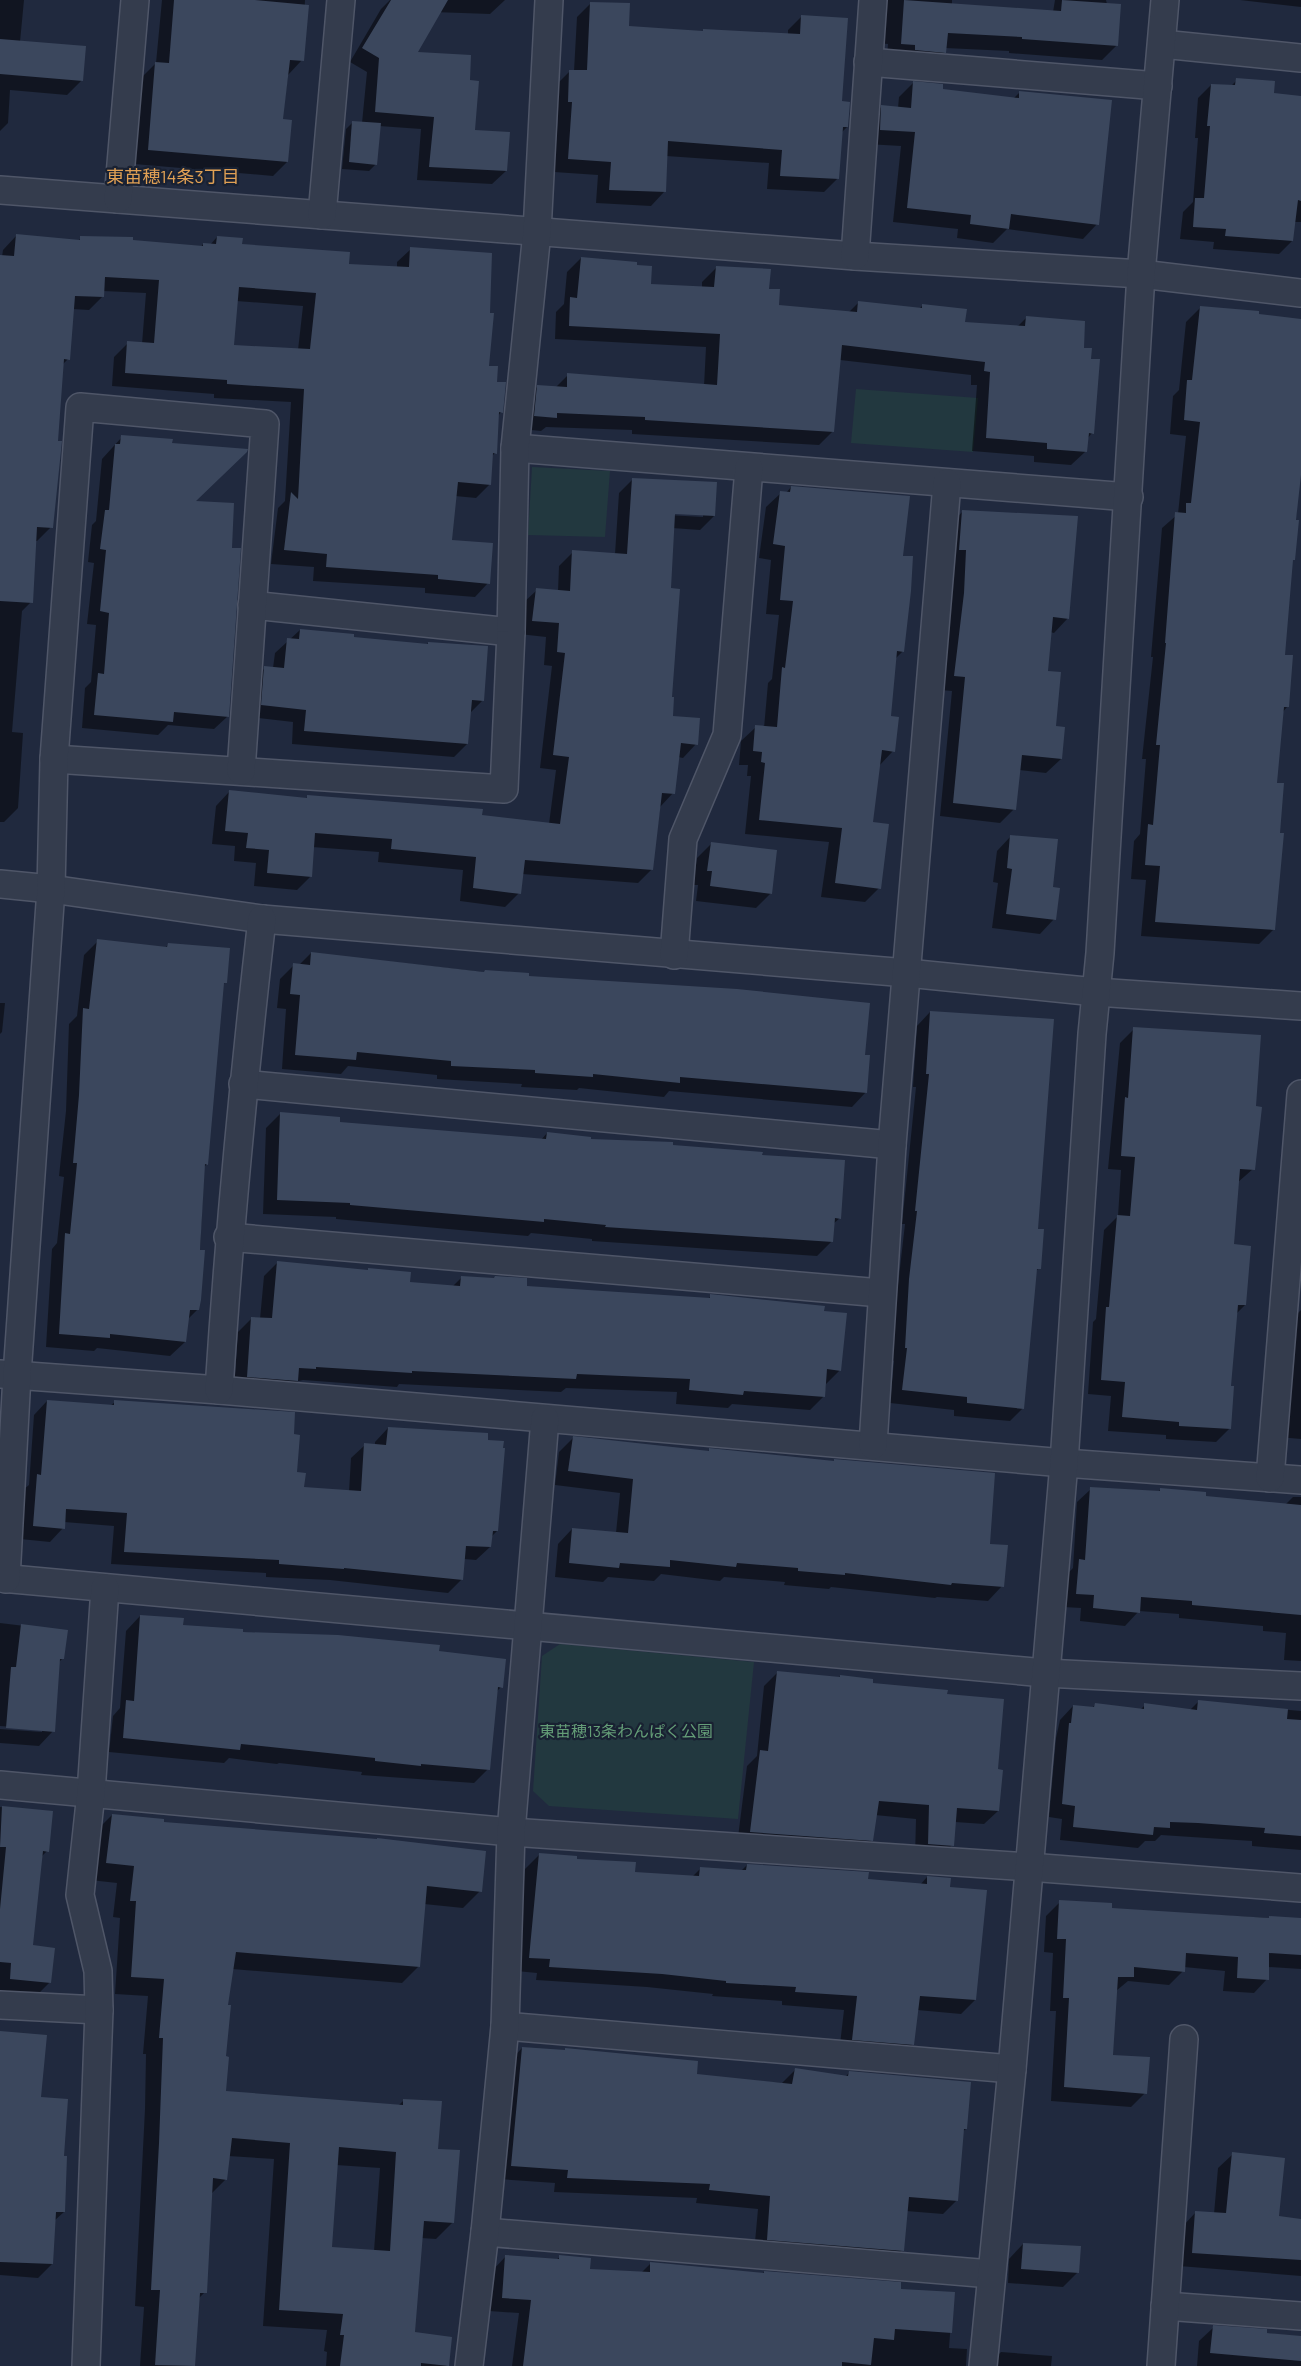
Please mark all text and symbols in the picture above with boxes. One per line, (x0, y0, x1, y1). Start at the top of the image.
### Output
district label: 東苗穂14条3丁目 (106, 165, 240, 187)
park label: 東苗穂13条わんぱく公園 (539, 1721, 713, 1740)

